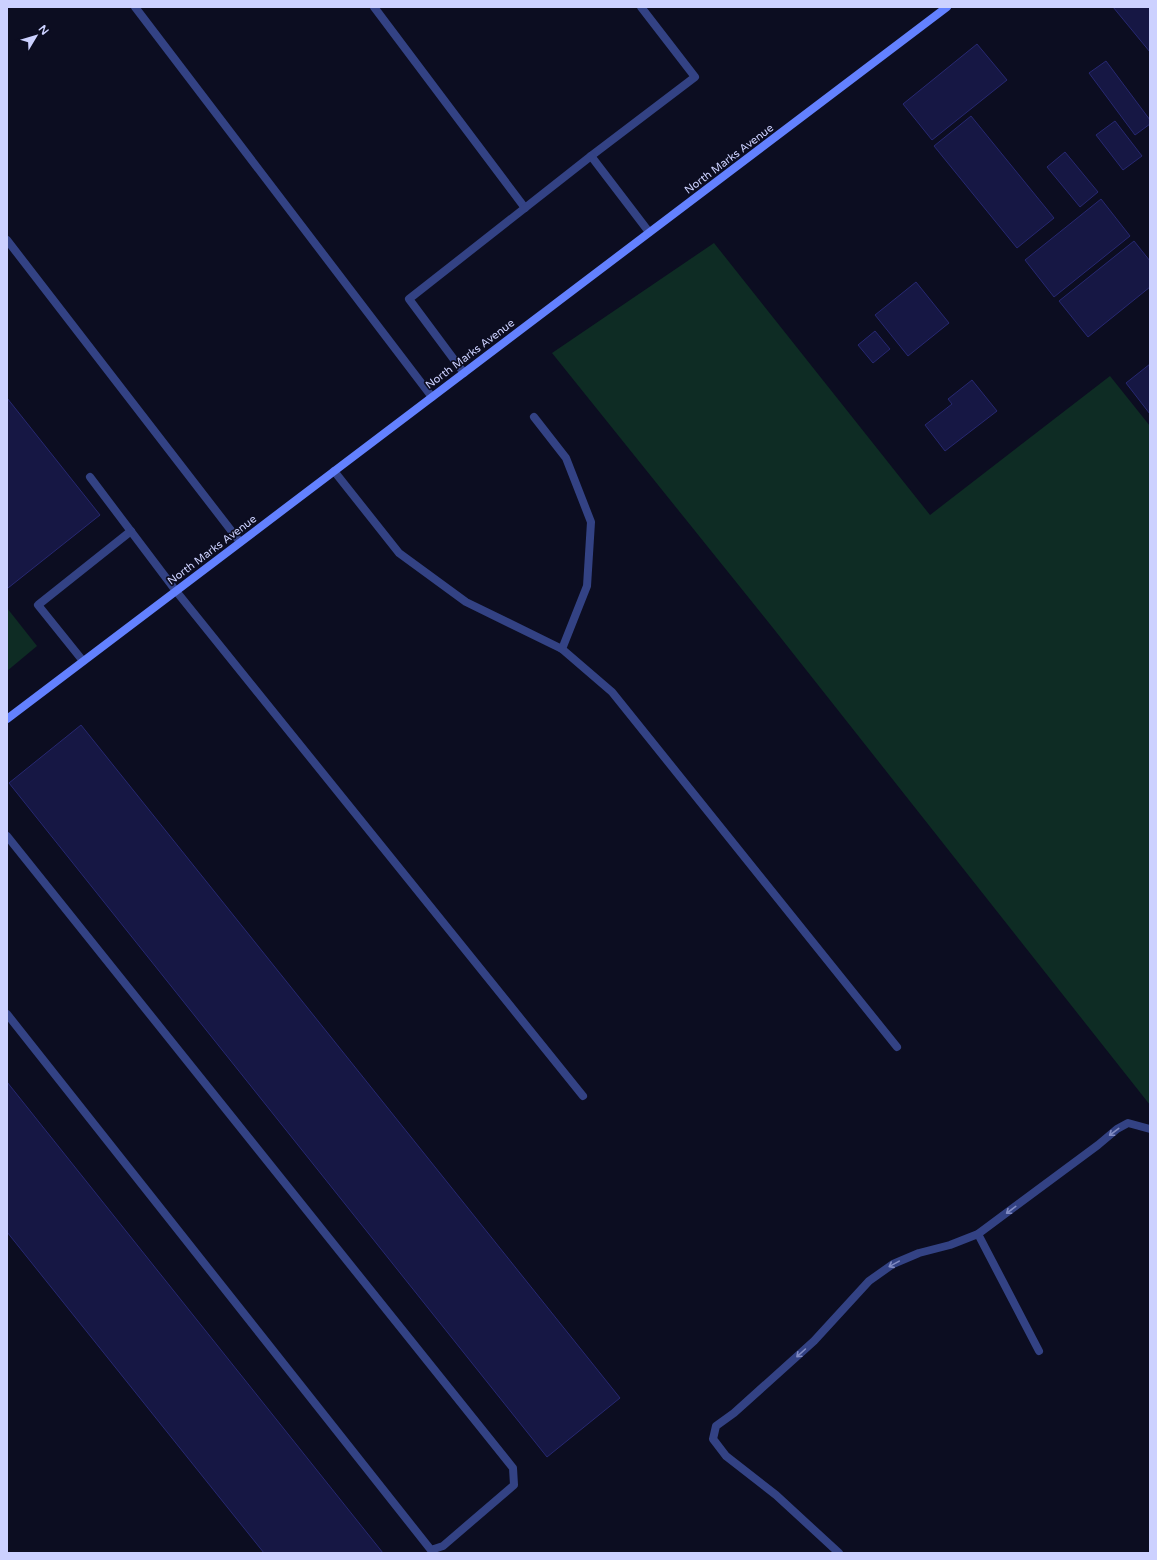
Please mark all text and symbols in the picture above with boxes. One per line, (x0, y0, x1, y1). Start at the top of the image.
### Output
north arrow (16, 16, 56, 56)
text: N (36, 23, 51, 38)
street label: North Marks Avenue (682, 121, 776, 197)
street label: North Marks Avenue (423, 316, 517, 392)
street label: North Marks Avenue (165, 512, 259, 588)
one-way arrow (1109, 1128, 1120, 1136)
one-way arrow (1005, 1206, 1016, 1214)
one-way arrow (888, 1261, 900, 1268)
one-way arrow (795, 1349, 806, 1358)

